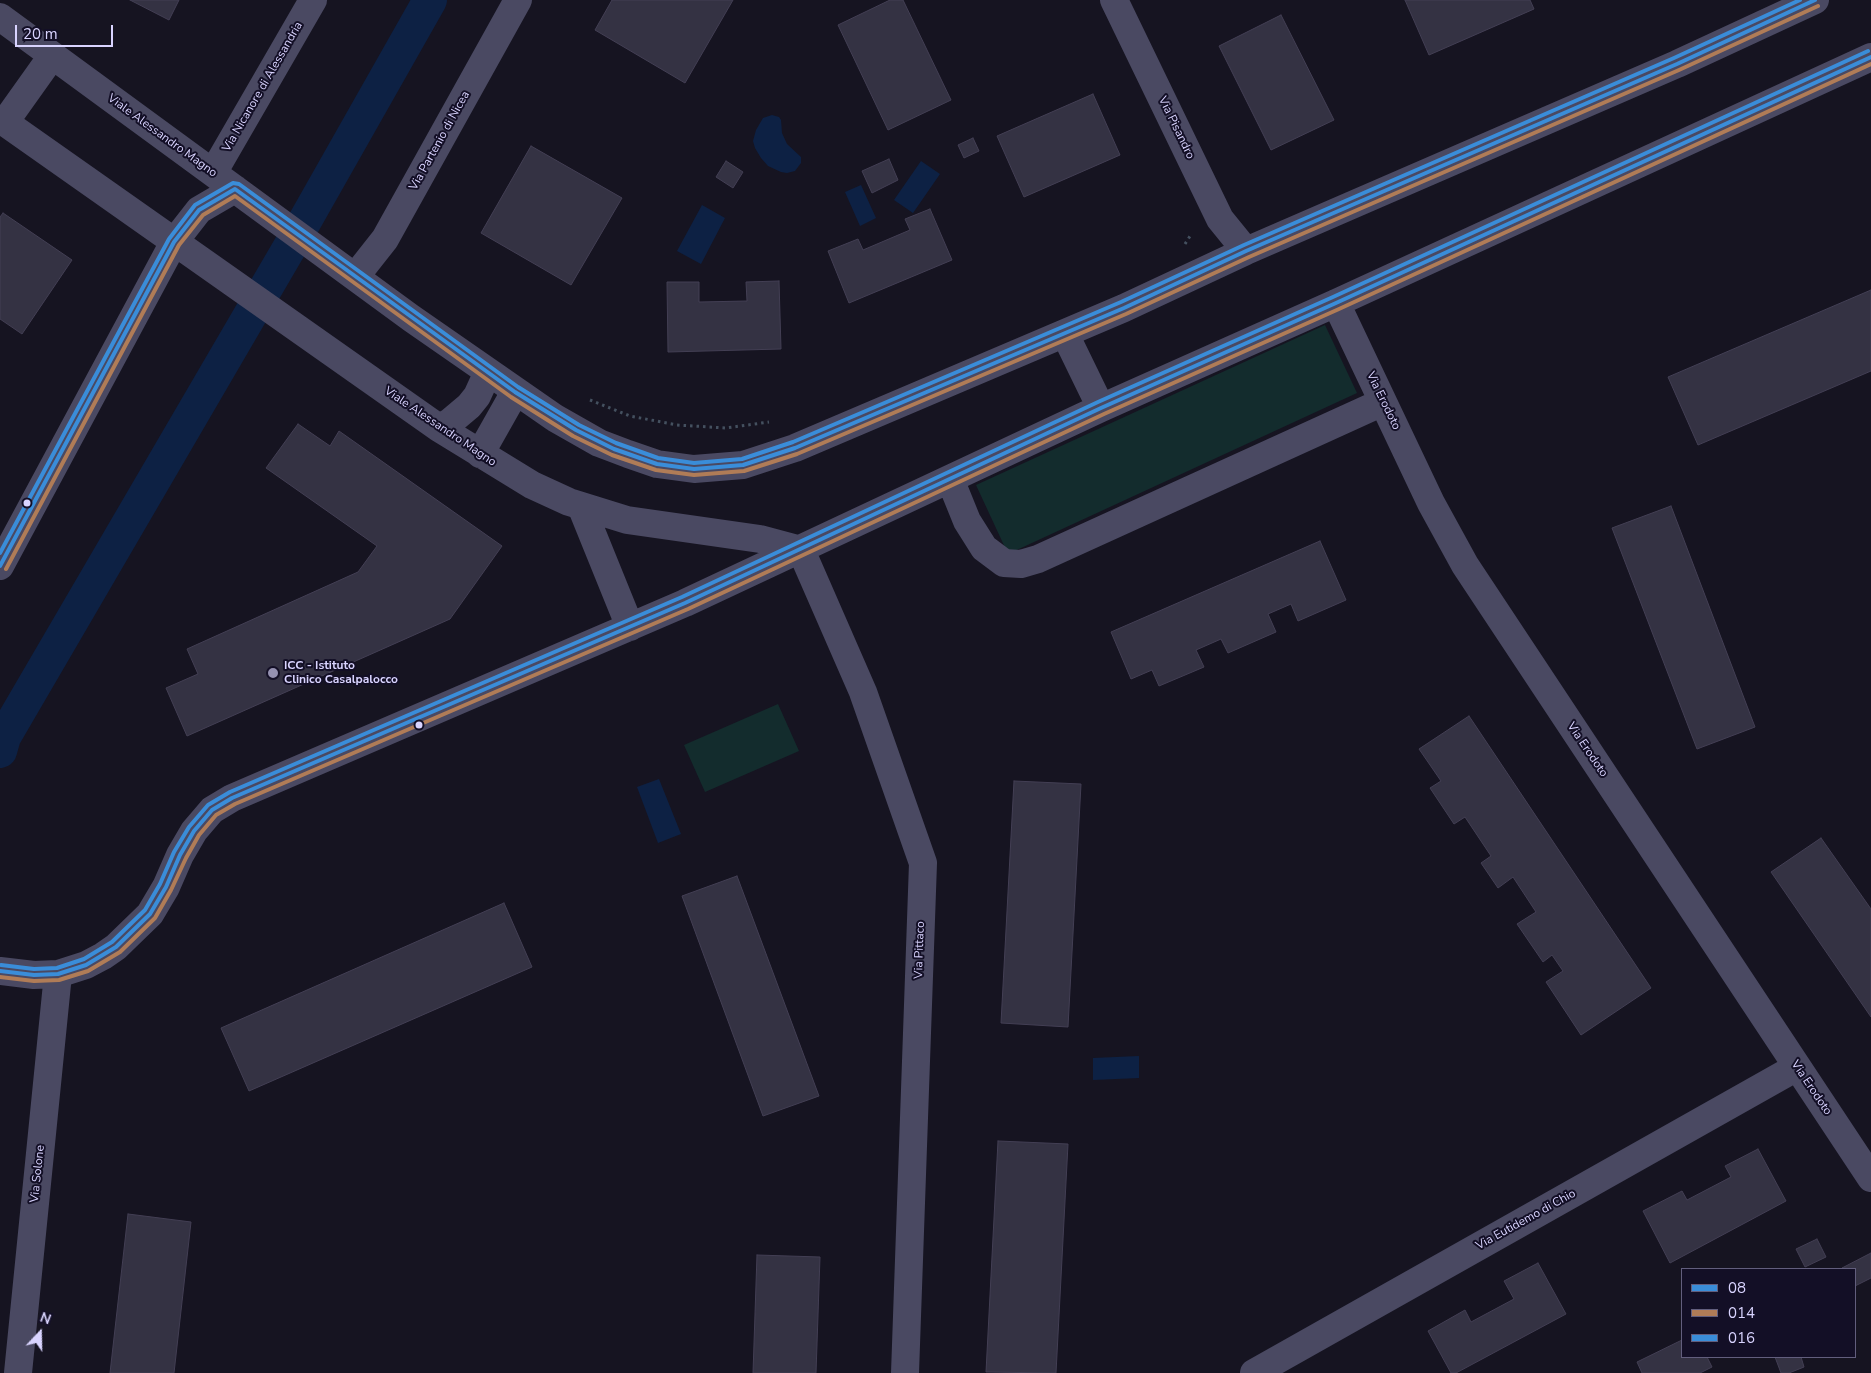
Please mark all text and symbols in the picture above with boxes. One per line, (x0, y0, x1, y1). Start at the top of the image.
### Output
scale bar (18, 15, 115, 47)
street label: Via Nicanore di Alessandria (220, 19, 306, 155)
text: 20 m (23, 24, 58, 44)
street label: Via Partenio di Nicea (407, 89, 473, 193)
street label: Viale Alessandro Magno (104, 91, 220, 181)
street label: Via Pisandro (1155, 94, 1197, 162)
street label: Via Erodoto (1363, 370, 1403, 432)
street label: Viale Alessandro Magno (381, 384, 499, 470)
unlabelled marker (22, 498, 32, 508)
place label: ICC - Istituto Clinico Casalpalocco (284, 659, 398, 687)
marker: ICC - Istituto Clinico Casalpalocco (266, 666, 280, 680)
unlabelled marker (414, 720, 424, 730)
street label: Via Erodoto (1563, 720, 1611, 780)
street label: Via Pittaco (912, 921, 928, 979)
street label: Via Erodoto (1787, 1058, 1835, 1118)
street label: Via Solone (28, 1144, 48, 1204)
street label: Via Eutidemo di Chio (1474, 1187, 1578, 1253)
legend (1681, 1268, 1856, 1358)
text: 08 (1728, 1278, 1746, 1298)
text: 014 (1728, 1303, 1755, 1323)
north arrow (15, 1308, 65, 1358)
text: N (37, 1308, 54, 1329)
text: 016 (1728, 1328, 1755, 1348)

